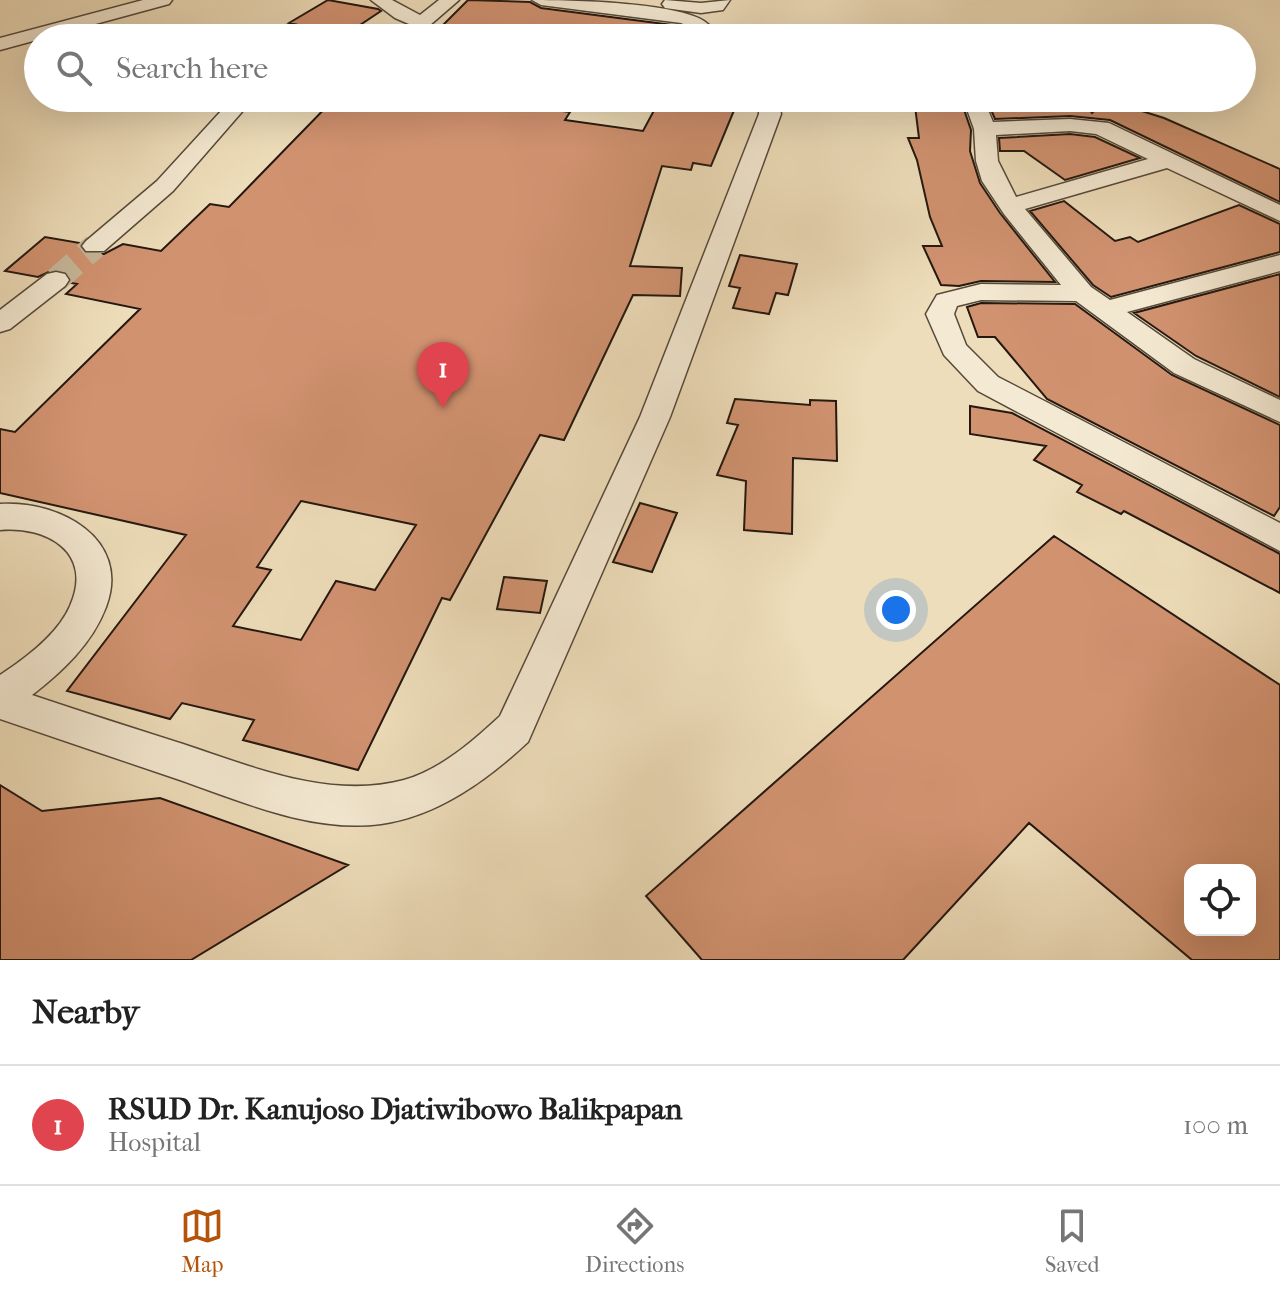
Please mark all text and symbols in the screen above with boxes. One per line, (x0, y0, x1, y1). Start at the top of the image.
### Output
search box (24, 24, 1256, 112)
icon: search (52, 46, 96, 90)
text: Search here (116, 51, 268, 86)
pin: 1 (417, 342, 469, 408)
your location (876, 590, 916, 630)
map controls (1184, 864, 1256, 936)
button: locate (1184, 864, 1256, 936)
text: Nearby (32, 992, 139, 1032)
text: RSUD Dr. Kanujoso Djatiwibowo Balikpapan (108, 1092, 682, 1127)
text: 1 (53, 1110, 63, 1141)
text: 100 m (1183, 1110, 1248, 1141)
text: Hospital (108, 1127, 201, 1158)
tab: Map (180, 1204, 224, 1278)
tab: Directions (585, 1204, 684, 1278)
tab: Saved (1045, 1204, 1100, 1278)

